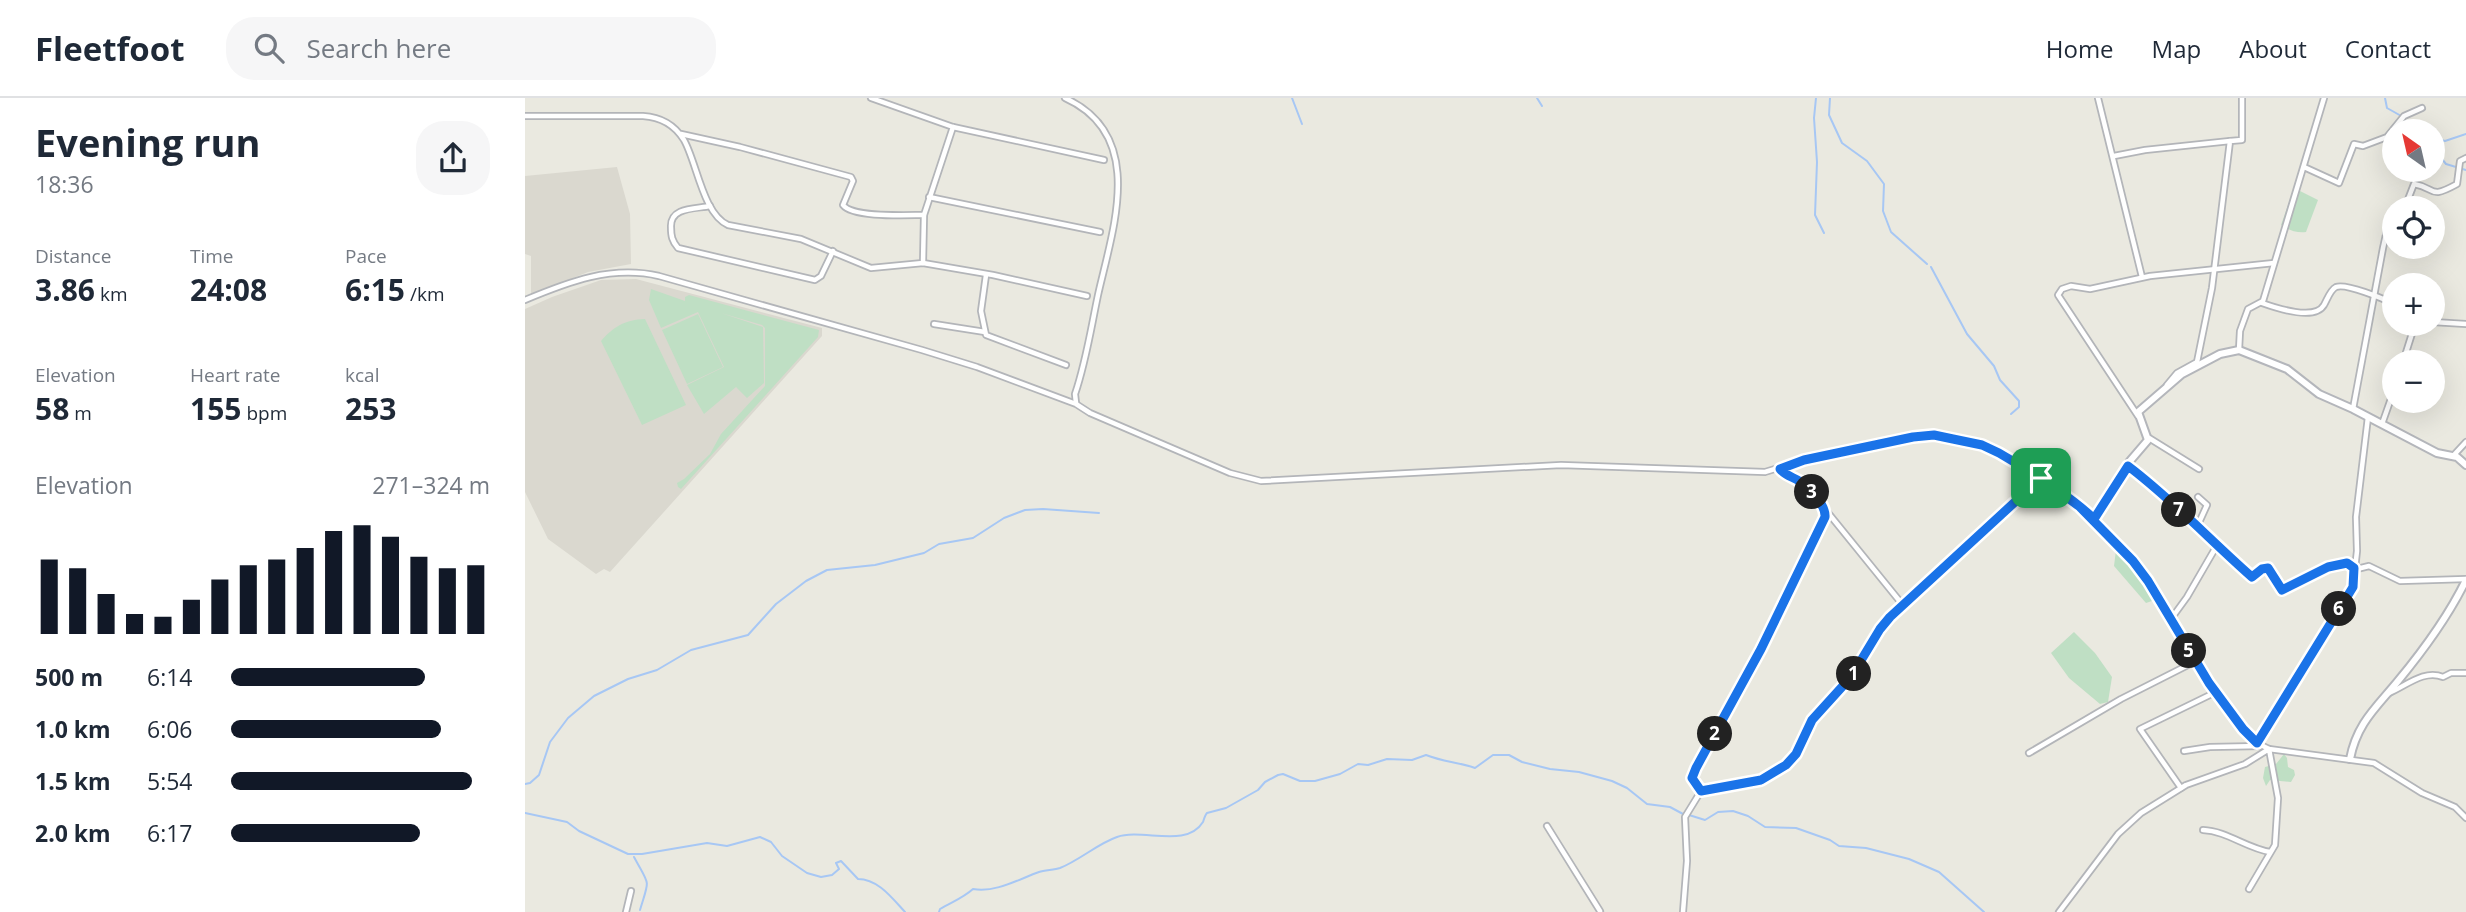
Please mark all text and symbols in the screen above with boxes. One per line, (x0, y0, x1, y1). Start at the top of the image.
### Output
search box (226, 17, 716, 80)
text: Fleetfoot (35, 26, 184, 71)
icon: search (250, 29, 288, 67)
text: Search here (306, 30, 451, 66)
text: Home (2046, 32, 2114, 65)
text: Map (2152, 32, 2201, 65)
text: About (2239, 32, 2307, 65)
text: Contact (2345, 32, 2431, 65)
text: Evening run (35, 116, 260, 168)
north arrow (2382, 119, 2445, 182)
map controls (2382, 119, 2445, 413)
button: share (416, 121, 490, 195)
text: 18:36 (35, 168, 94, 200)
button: locate (2382, 196, 2445, 259)
text: Distance (35, 243, 111, 269)
text: Time (190, 243, 234, 269)
text: Pace (345, 243, 387, 269)
text: 3.86 (35, 269, 95, 310)
text: 24:08 (190, 269, 267, 310)
text: 6:15 (345, 269, 405, 310)
button: + (2382, 273, 2445, 336)
text: km (95, 281, 128, 307)
text: /km (405, 281, 445, 307)
button: − (2382, 350, 2445, 413)
text: Elevation (35, 362, 116, 388)
text: Heart rate (190, 362, 280, 388)
text: kcal (345, 362, 379, 388)
text: 58 (35, 388, 69, 429)
text: 155 (190, 388, 241, 429)
text: 253 (345, 388, 396, 429)
text: m (69, 400, 92, 426)
text: bpm (241, 400, 287, 426)
pin (2011, 448, 2071, 508)
icon: arrive (2022, 459, 2060, 497)
text: Elevation (35, 469, 133, 501)
text: 271–324 m (372, 469, 490, 501)
pin: 3 (1795, 474, 1829, 510)
text: 3 (1806, 478, 1817, 504)
pin: 7 (2161, 492, 2197, 528)
text: 7 (2173, 496, 2184, 522)
pin: 6 (2322, 592, 2357, 626)
text: 6 (2333, 595, 2344, 621)
pin: 5 (2171, 634, 2207, 668)
text: 5 (2183, 637, 2194, 663)
pin: 1 (1837, 656, 1871, 692)
text: 1 (1848, 660, 1859, 686)
text: 500 m (35, 661, 103, 693)
text: 6:14 (147, 661, 193, 693)
text: 1.0 km (35, 713, 111, 745)
text: 6:06 (147, 713, 193, 745)
pin: 2 (1697, 716, 1733, 752)
text: 2 (1709, 720, 1720, 746)
text: 1.5 km (35, 765, 111, 797)
text: 5:54 (147, 765, 193, 797)
text: 2.0 km (35, 817, 111, 849)
text: 6:17 (147, 817, 193, 849)

